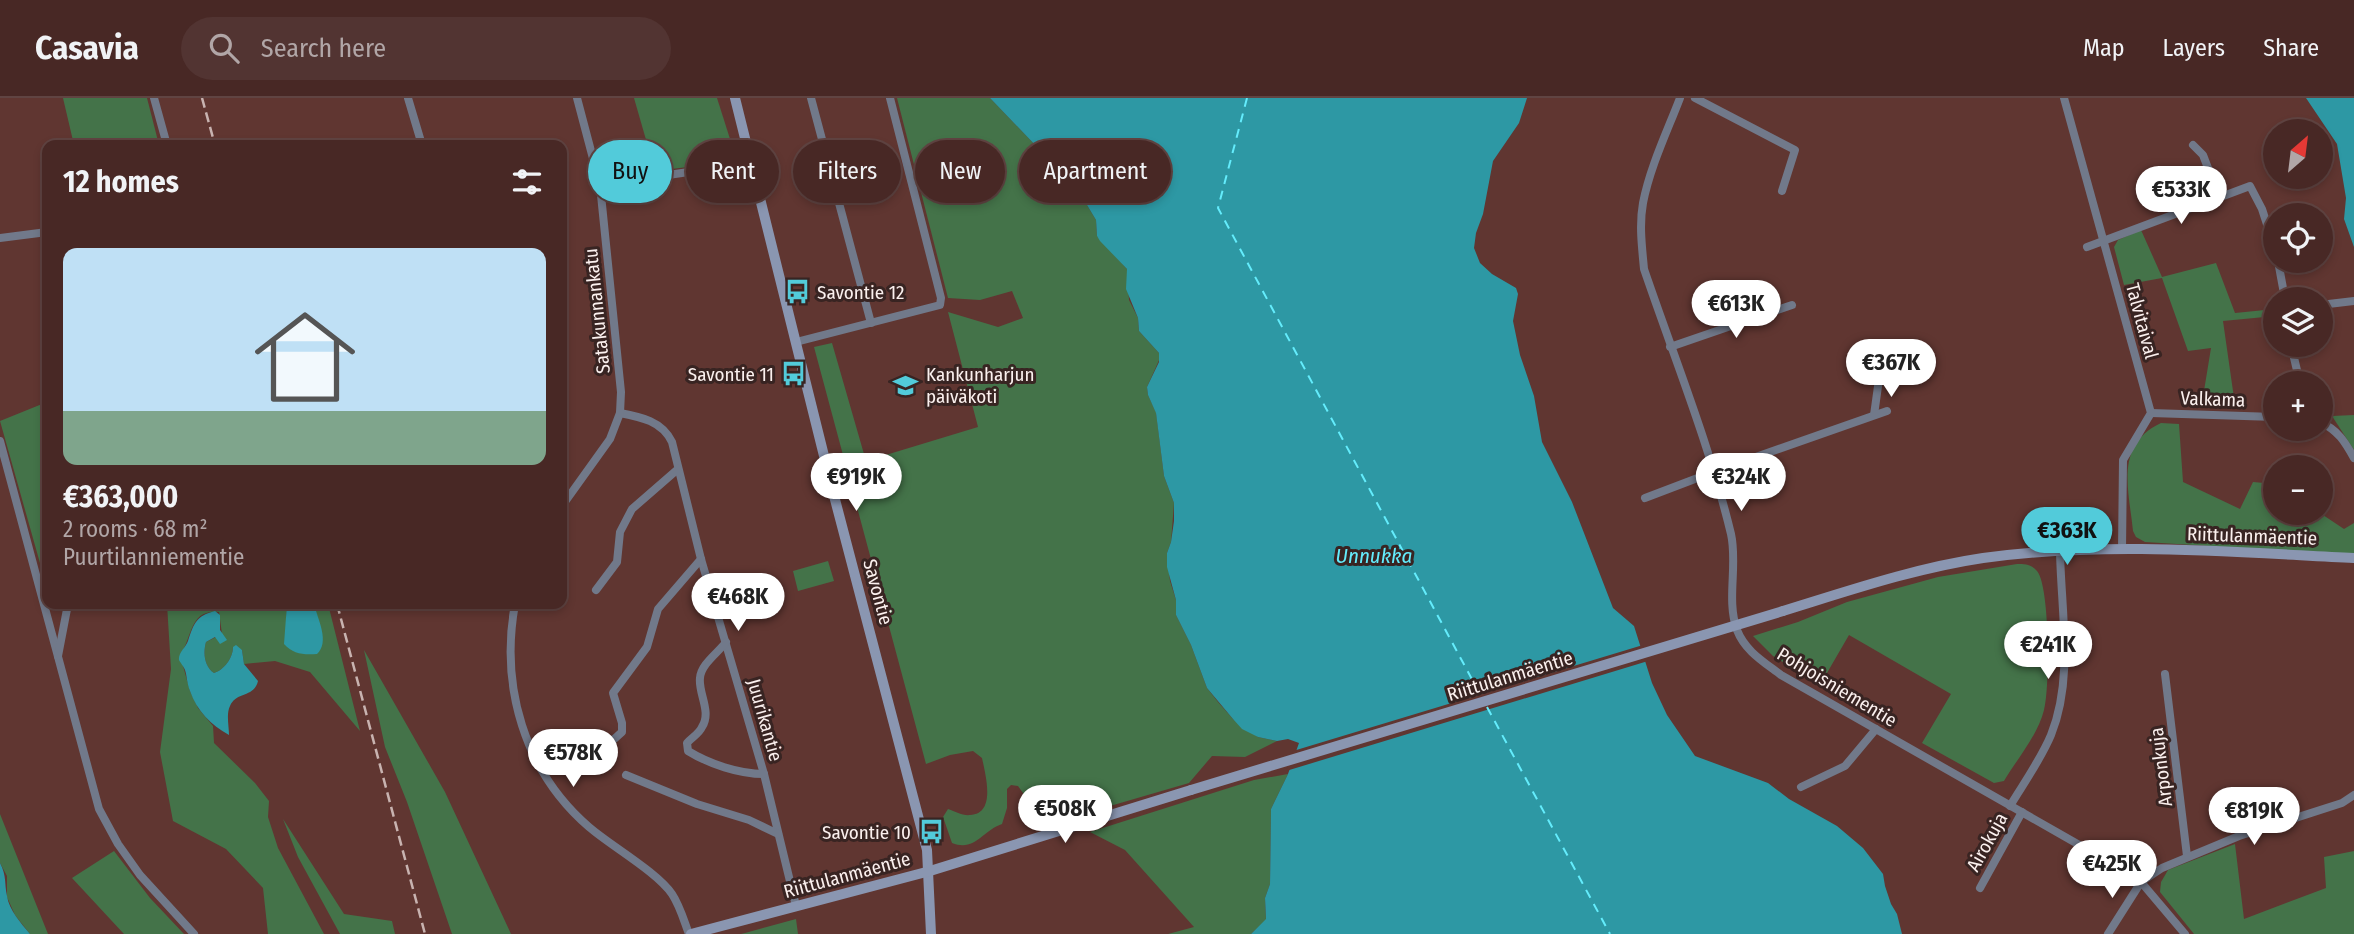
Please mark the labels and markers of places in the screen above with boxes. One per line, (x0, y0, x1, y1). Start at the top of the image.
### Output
pin: €533K (2132, 166, 2230, 226)
bus stop icon: Savontie 12 (783, 278, 811, 306)
pin: €613K (1687, 280, 1785, 340)
place label: Savontie 12 (817, 281, 904, 304)
pin: €367K (1842, 340, 1940, 399)
bus stop icon: Savontie 11 (780, 360, 808, 388)
place label: Savontie 11 (688, 363, 774, 386)
place label: Kankunharjun päiväkoti (926, 363, 1034, 408)
school or university icon: Kankunharjun päiväkoti (892, 371, 920, 399)
pin: €919K (807, 454, 905, 513)
pin: €324K (1692, 454, 1790, 513)
pin: €363K (2018, 508, 2116, 567)
pin: €468K (689, 574, 787, 633)
pin: €241K (1999, 622, 2097, 681)
pin: €578K (524, 730, 622, 789)
pin: €508K (1016, 786, 1114, 845)
pin: €819K (2205, 788, 2303, 847)
bus stop icon: Savontie 10 (917, 818, 945, 846)
place label: Savontie 10 (822, 821, 911, 844)
pin: €425K (2063, 840, 2161, 900)

